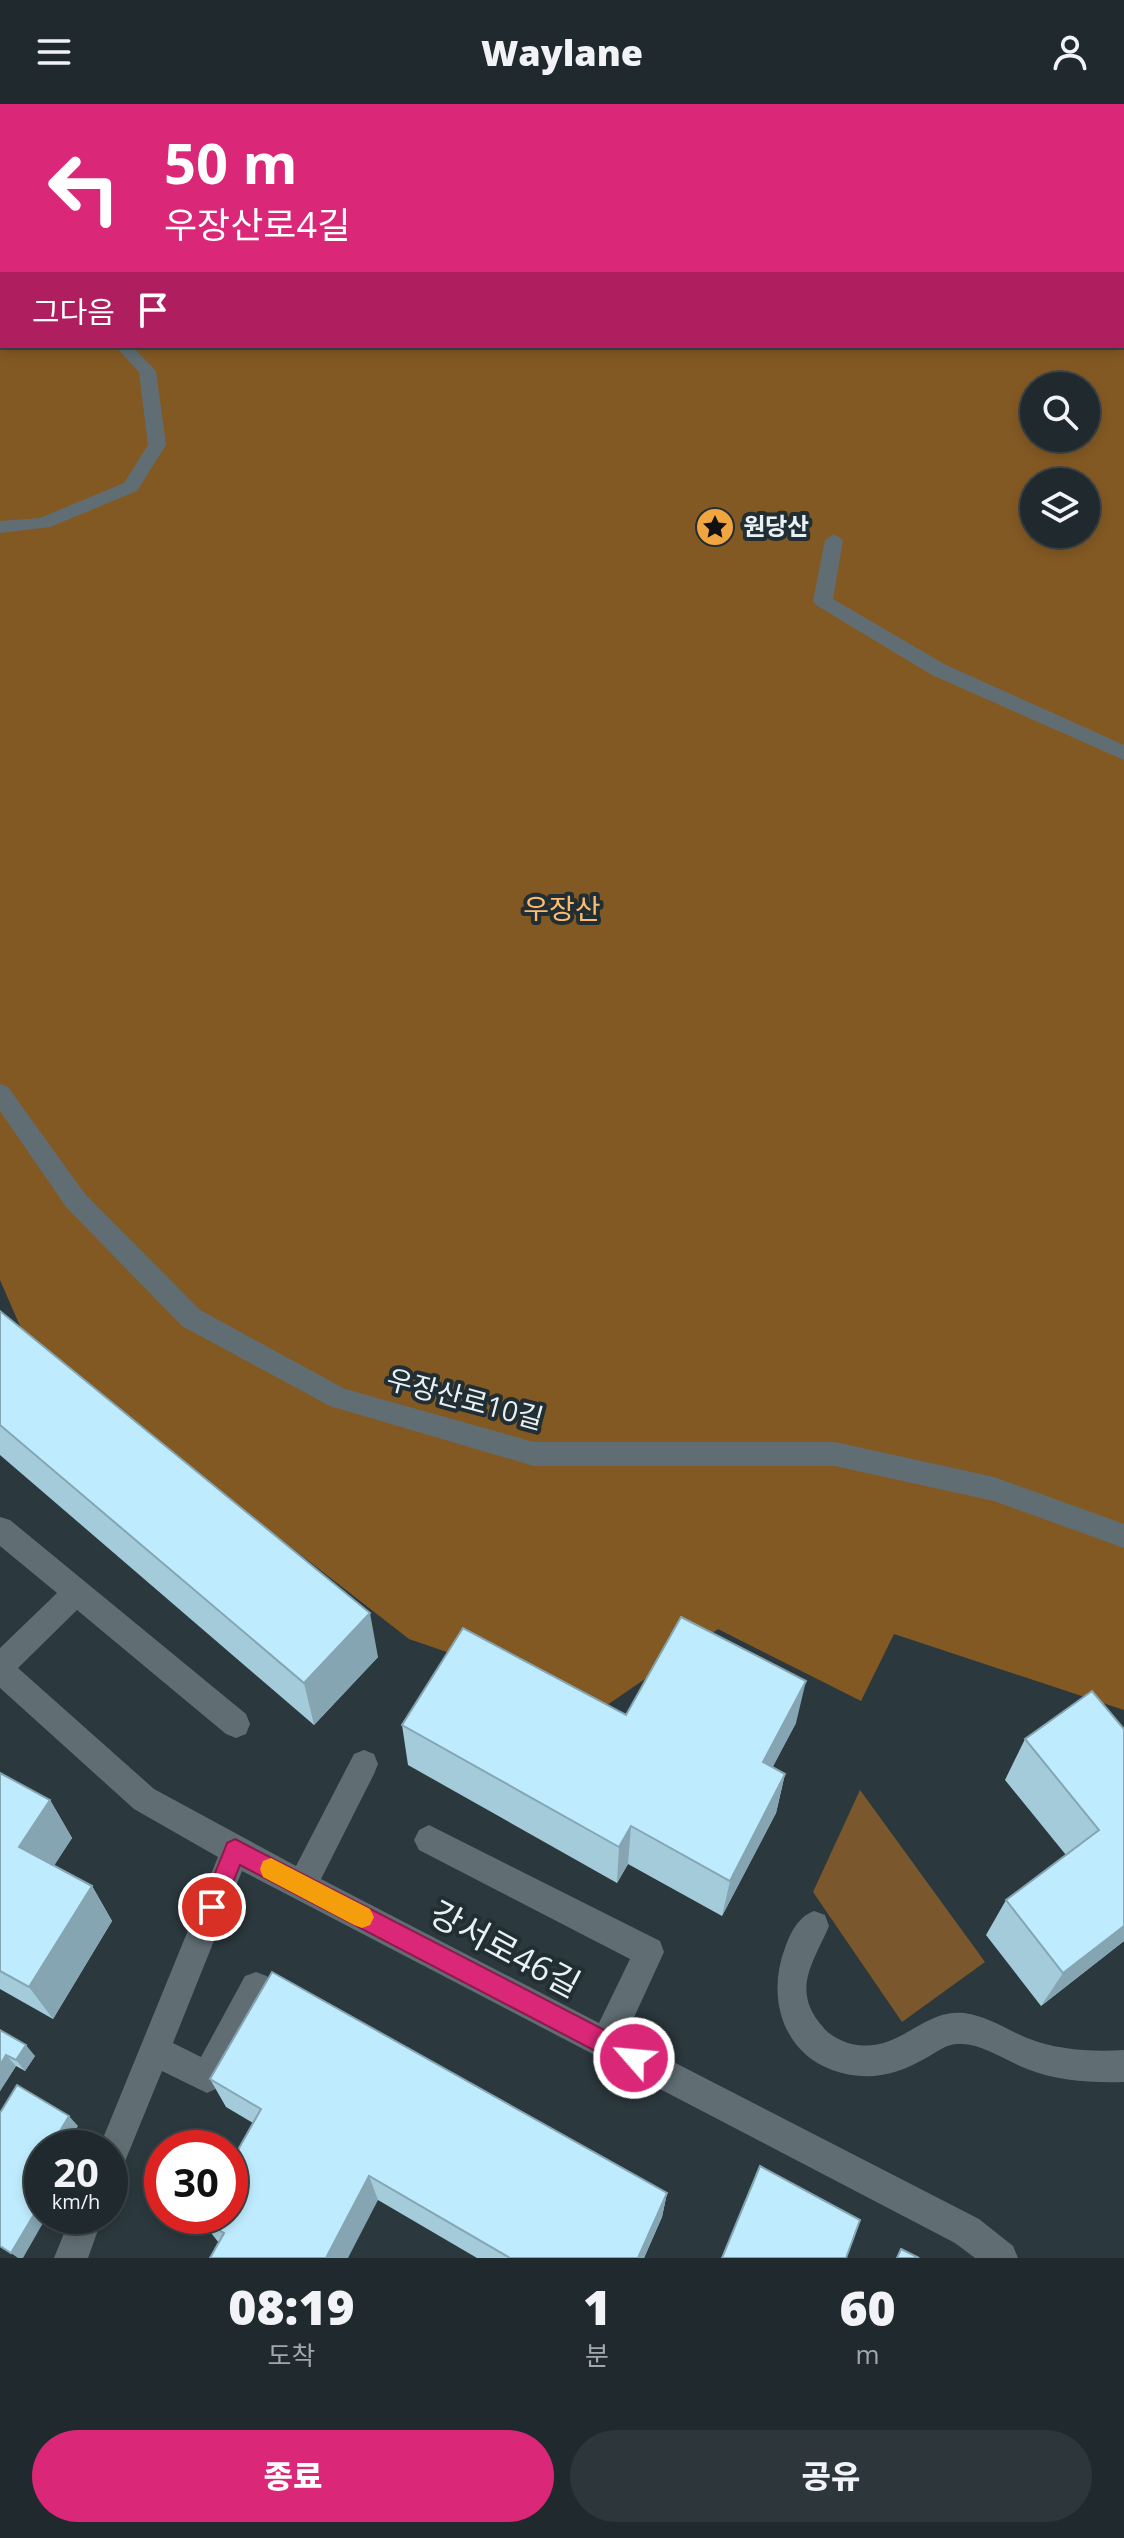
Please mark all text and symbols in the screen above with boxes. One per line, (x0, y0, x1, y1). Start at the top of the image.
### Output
text: Waylane (481, 28, 643, 77)
icon: menu (32, 30, 76, 74)
icon: person (1048, 30, 1092, 74)
text: 50 m (164, 124, 298, 200)
icon: left (32, 136, 136, 240)
text: 우장산로4길 (164, 200, 350, 249)
icon: arrive (131, 288, 175, 332)
text: 그다음 (32, 291, 115, 332)
map controls (1020, 372, 1100, 548)
button: search (1020, 372, 1100, 452)
button: layers (1020, 468, 1100, 548)
place icon: 원당산 (694, 506, 736, 548)
place label: 원당산 (743, 509, 809, 542)
park label: 우장산 (523, 889, 601, 927)
street label: 우장산로10길 (383, 1359, 548, 1437)
pin (178, 1873, 246, 1941)
icon: arrive (190, 1885, 234, 1929)
street label: 강서로46길 (422, 1889, 589, 2007)
position arrow (592, 2016, 676, 2100)
speed limit sign: 30 (144, 2130, 248, 2234)
text: 20 (53, 2144, 99, 2199)
text: km/h (52, 2188, 100, 2215)
text: 08:19 (228, 2274, 355, 2339)
text: 1 (583, 2274, 611, 2339)
text: 60 (839, 2275, 896, 2340)
text: m (856, 2336, 880, 2372)
text: 도착 (268, 2337, 315, 2373)
text: 분 (585, 2337, 609, 2373)
button: 종료 (32, 2430, 554, 2522)
button: 공유 (570, 2430, 1092, 2522)

